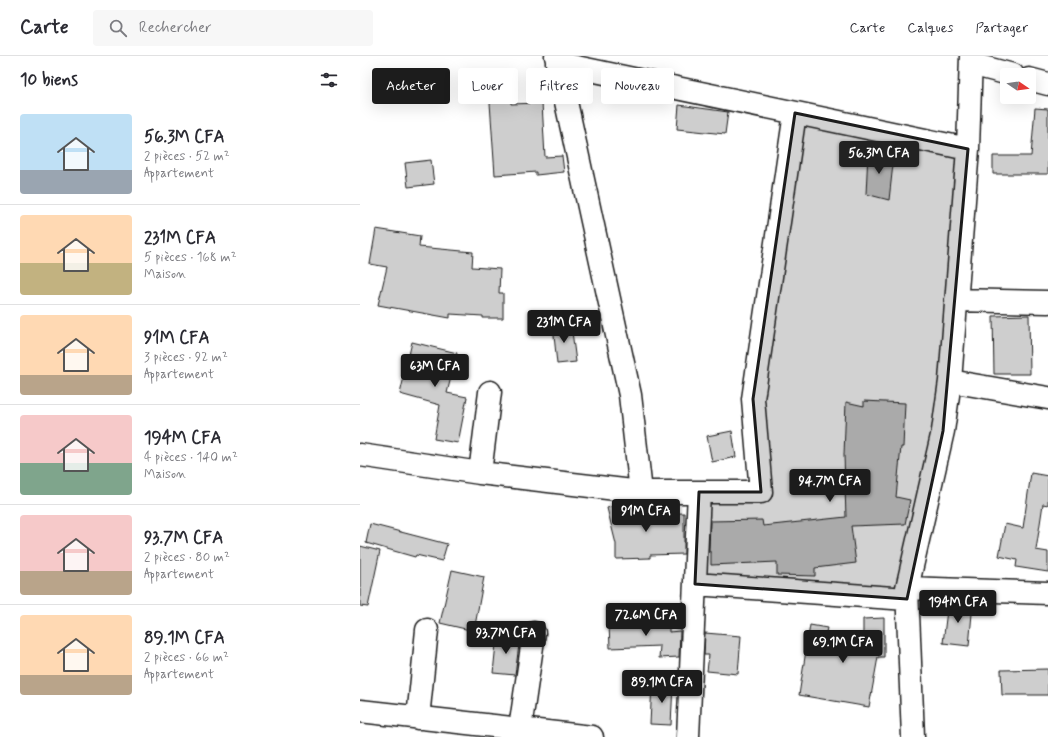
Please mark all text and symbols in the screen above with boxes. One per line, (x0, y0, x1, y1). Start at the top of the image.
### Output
search box (93, 10, 373, 46)
text: Carte (20, 15, 69, 40)
icon: search (107, 17, 129, 39)
text: Rechercher (139, 18, 212, 38)
text: Carte (849, 19, 885, 37)
text: Calques (907, 19, 953, 37)
text: Partager (975, 19, 1028, 37)
chip: Acheter (372, 68, 450, 104)
chip: Louer (458, 68, 518, 104)
chip: Filtres (526, 68, 593, 104)
chip: Nouveau (601, 68, 674, 104)
north arrow (1000, 68, 1036, 104)
map controls (1000, 68, 1036, 104)
text: 10 biens (20, 69, 78, 91)
icon: filters (318, 69, 340, 91)
text: 56.3M CFA (144, 126, 225, 148)
icon: home (52, 130, 100, 178)
pin: 56.3M CFA (833, 141, 925, 175)
text: 56.3M CFA (848, 145, 910, 162)
text: 2 pièces · 52 m² (144, 148, 230, 165)
text: Appartement (144, 165, 214, 182)
text: 231M CFA (144, 227, 216, 249)
icon: home (52, 231, 100, 279)
text: 5 pièces · 168 m² (144, 249, 236, 266)
text: Maison (144, 266, 186, 283)
pin: 231M CFA (523, 310, 605, 344)
text: 231M CFA (536, 314, 592, 331)
text: 91M CFA (144, 327, 210, 349)
icon: home (52, 331, 100, 379)
text: 3 pièces · 92 m² (144, 349, 228, 366)
pin: 63M CFA (398, 354, 472, 388)
text: 63M CFA (410, 358, 460, 375)
text: Appartement (144, 366, 214, 383)
text: 194M CFA (144, 427, 222, 449)
icon: home (52, 431, 100, 479)
text: 4 pièces · 140 m² (144, 449, 238, 466)
text: Maison (144, 466, 186, 483)
pin: 94.7M CFA (784, 469, 876, 503)
text: 94.7M CFA (798, 473, 862, 490)
pin: 91M CFA (609, 499, 683, 533)
text: 91M CFA (621, 503, 671, 520)
text: 93.7M CFA (144, 527, 223, 549)
icon: home (52, 531, 100, 579)
text: 2 pièces · 80 m² (144, 549, 230, 566)
text: Appartement (144, 566, 214, 583)
pin: 194M CFA (917, 590, 999, 624)
text: 194M CFA (928, 594, 988, 611)
pin: 72.6M CFA (600, 603, 692, 637)
text: 72.6M CFA (615, 607, 677, 624)
pin: 93.7M CFA (460, 621, 552, 655)
text: 93.7M CFA (476, 625, 536, 642)
text: 89.1M CFA (144, 627, 225, 649)
pin: 69.1M CFA (797, 630, 889, 664)
icon: home (52, 631, 100, 679)
text: 69.1M CFA (812, 634, 874, 651)
text: 2 pièces · 66 m² (144, 649, 229, 666)
text: Appartement (144, 666, 214, 683)
pin: 89.1M CFA (616, 670, 708, 704)
text: 89.1M CFA (631, 674, 693, 691)

